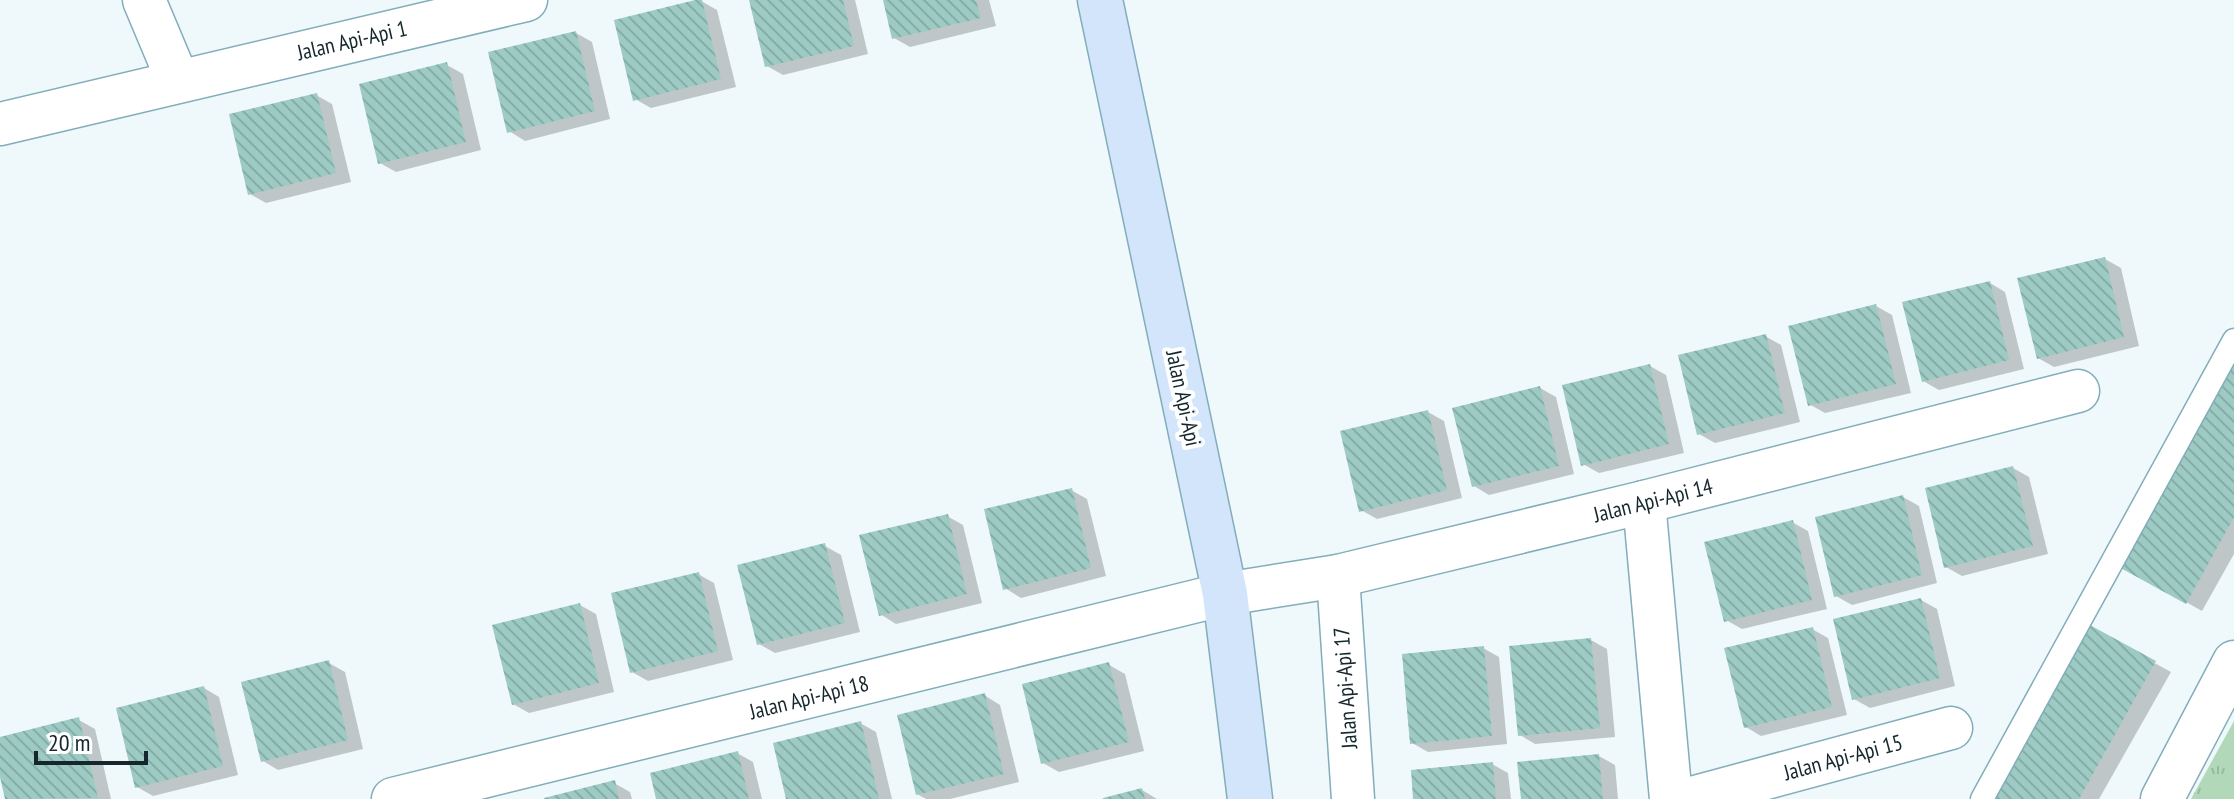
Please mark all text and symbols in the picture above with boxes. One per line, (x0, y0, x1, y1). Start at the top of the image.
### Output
street label: Jalan Api-Api 1 (293, 14, 410, 66)
street label: Jalan Api-Api (1160, 346, 1208, 449)
street label: Jalan Api-Api 14 (1589, 472, 1716, 529)
street label: Jalan Api-Api 17 (1327, 626, 1363, 751)
street label: Jalan Api-Api 18 (745, 669, 872, 726)
scale bar (36, 715, 146, 765)
text: 20 m (48, 727, 90, 758)
street label: Jalan Api-Api 15 (1779, 728, 1906, 787)

